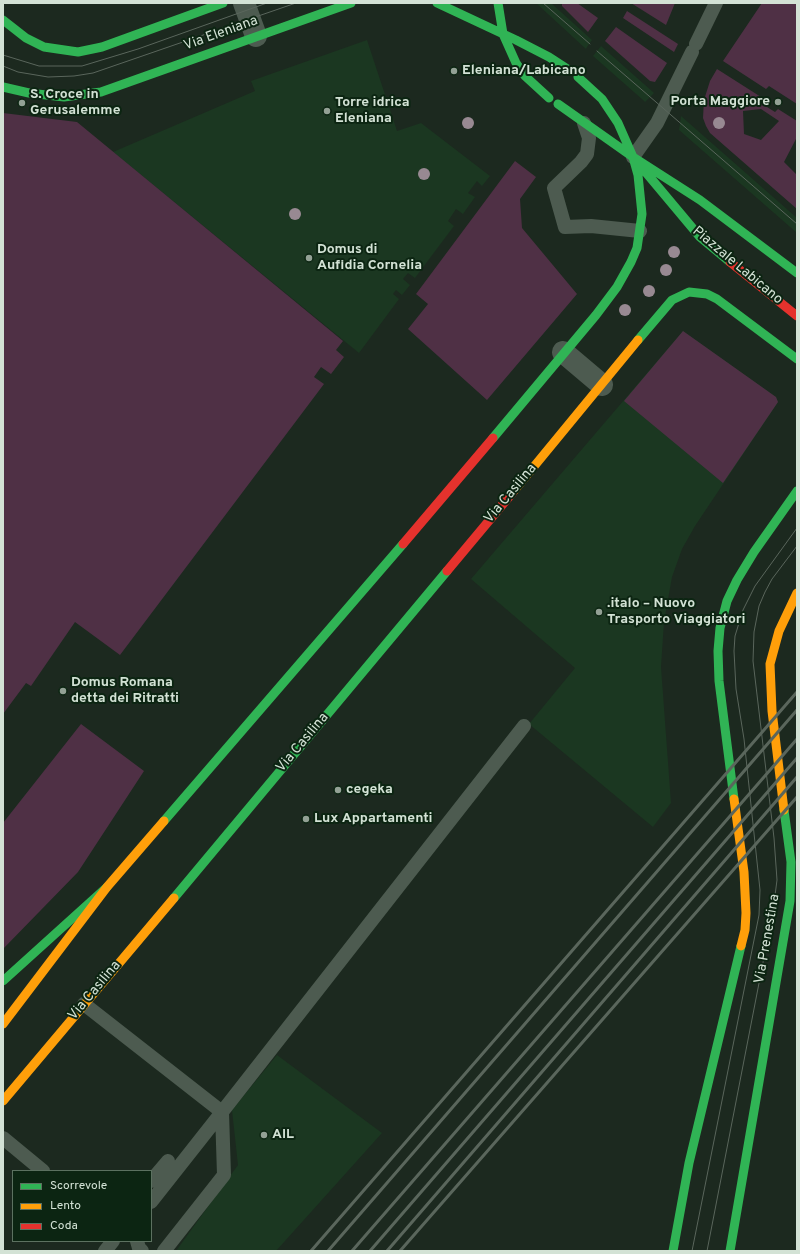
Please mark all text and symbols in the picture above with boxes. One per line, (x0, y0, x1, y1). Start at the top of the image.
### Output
street label: Via Eleniana (182, 13, 260, 55)
place label: Eleniana/Labicano (462, 63, 586, 79)
marker: Eleniana/Labicano (449, 66, 459, 76)
place label: S. Croce in Gerusalemme (30, 87, 120, 120)
place label: Porta Maggiore (671, 94, 770, 110)
place label: Torre idrica Eleniana (335, 95, 409, 128)
marker: Porta Maggiore (773, 97, 783, 107)
marker: S. Croce in Gerusalemme (17, 98, 27, 108)
marker: Torre idrica Eleniana (322, 106, 332, 116)
street label: Piazzale Labicano (688, 223, 786, 309)
place label: Domus di Aufidia Cornelia (317, 242, 422, 274)
marker: Domus di Aufidia Cornelia (304, 253, 314, 263)
street label: Via Casilina (481, 461, 541, 527)
place label: .italo – Nuovo Trasporto Viaggiatori (607, 596, 746, 628)
marker: .italo – Nuovo Trasporto Viaggiatori (594, 607, 604, 617)
place label: Domus Romana detta dei Ritratti (71, 675, 179, 708)
marker: Domus Romana detta dei Ritratti (58, 686, 68, 696)
street label: Via Casilina (273, 710, 333, 776)
place label: cegeka (346, 782, 393, 798)
marker: cegeka (333, 785, 343, 795)
place label: Lux Appartamenti (314, 811, 432, 827)
marker: Lux Appartamenti (301, 814, 311, 824)
street label: Via Prenestina (752, 893, 784, 985)
street label: Via Casilina (65, 958, 125, 1024)
place label: AIL (272, 1127, 294, 1143)
marker: AIL (259, 1130, 269, 1140)
legend (12, 1170, 152, 1242)
text: Scorrevole (50, 1178, 107, 1194)
text: Lento (50, 1198, 81, 1214)
text: Coda (50, 1218, 78, 1234)

